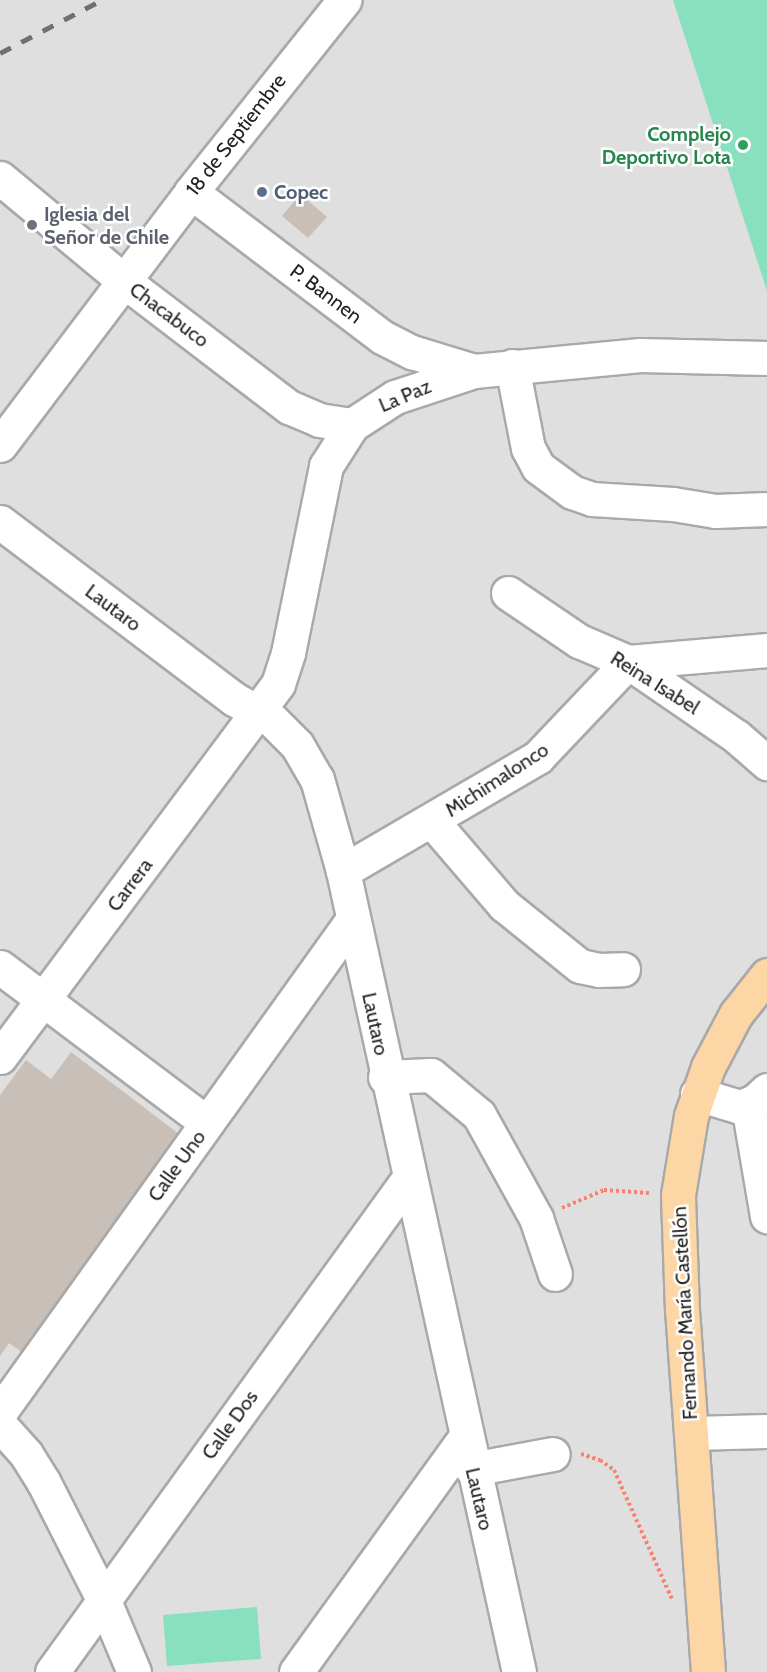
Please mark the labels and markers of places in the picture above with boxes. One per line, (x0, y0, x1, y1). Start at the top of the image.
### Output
place label: Complejo Deportivo Lota (602, 122, 731, 169)
marker: Complejo Deportivo Lota (736, 138, 750, 152)
place label: Copec (274, 180, 328, 204)
marker: Copec (255, 185, 269, 199)
place label: Iglesia del Señor de Chile (44, 202, 169, 249)
marker: Iglesia del Señor de Chile (25, 218, 39, 232)

